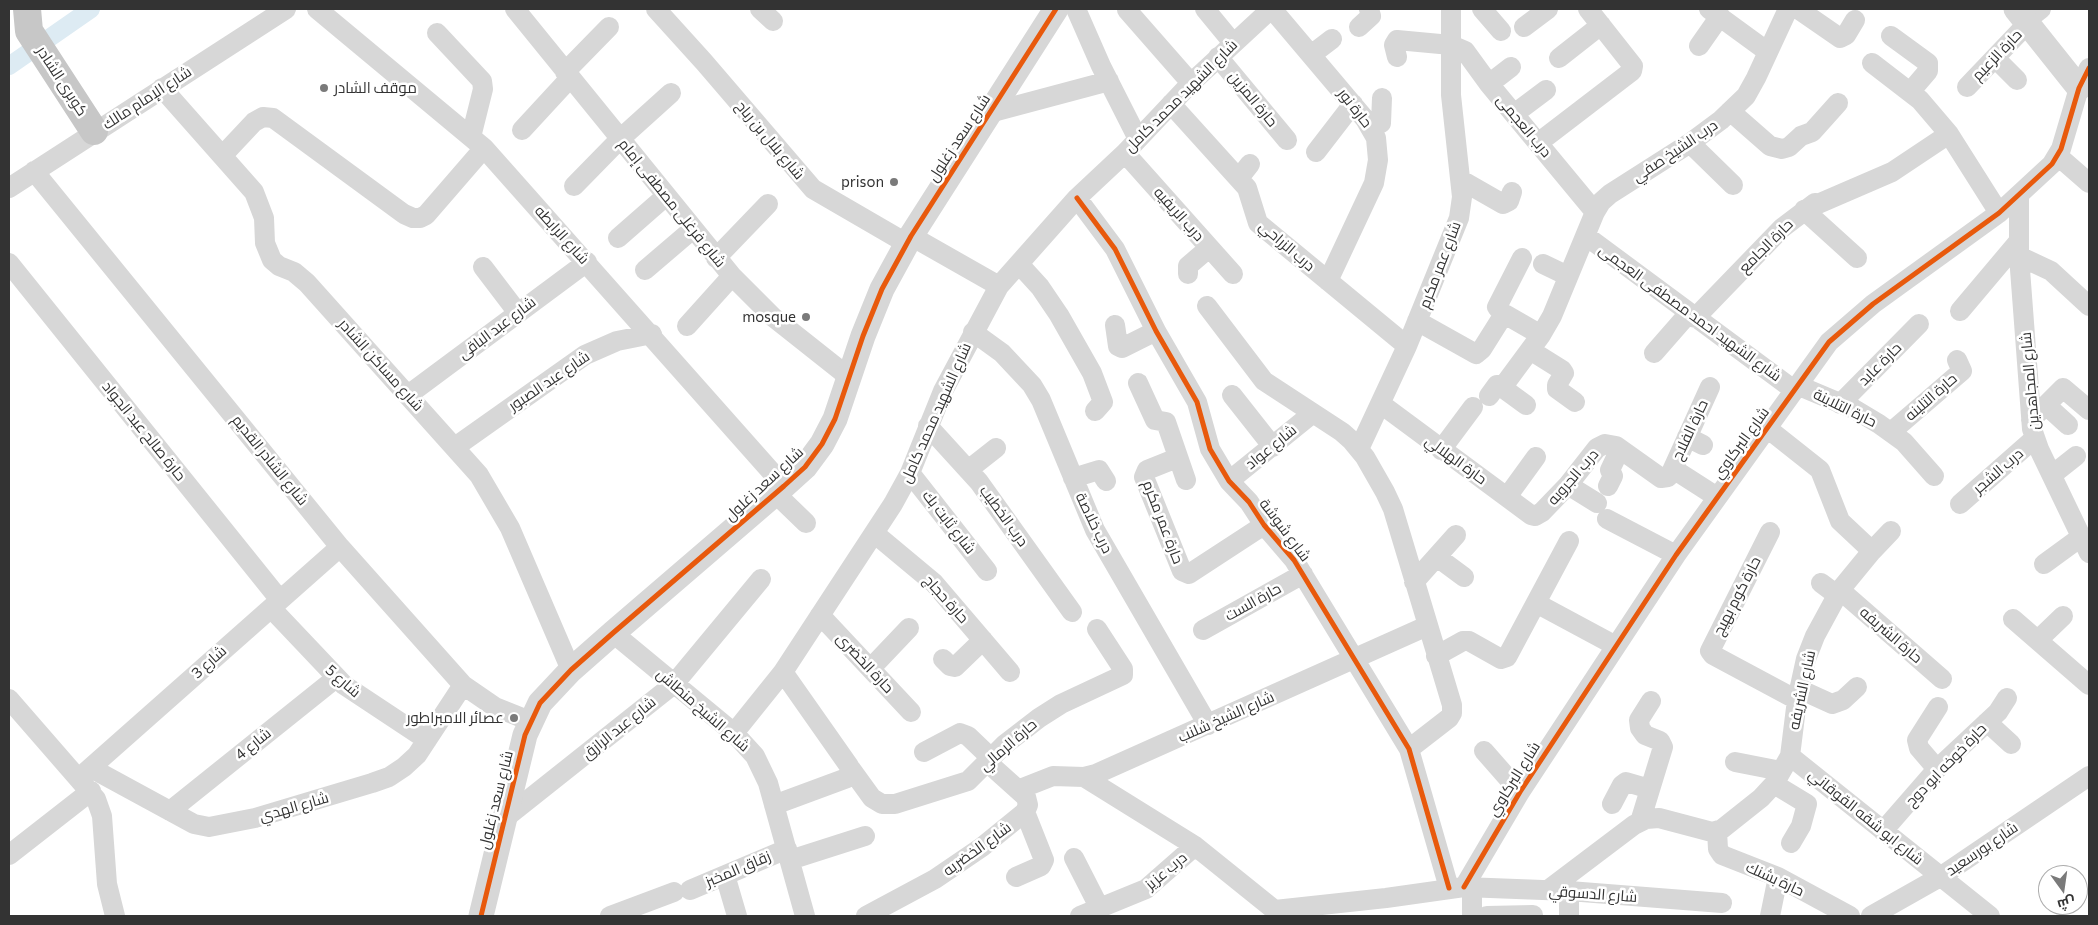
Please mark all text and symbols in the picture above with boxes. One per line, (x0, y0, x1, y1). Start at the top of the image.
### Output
street label: حارة الزعيم (1968, 26, 2026, 84)
street label: شارع الشهيد محمد كامل (1121, 36, 1241, 156)
street label: كوبرى الشادر (33, 43, 91, 119)
street label: شارع الإمام مالك (99, 63, 195, 133)
street label: حارة المزين (1225, 68, 1281, 130)
place label: موقف الشادر (334, 79, 417, 97)
marker: موقف الشادر (318, 82, 330, 94)
street label: حارة نور (1334, 85, 1376, 131)
street label: شارع سعد زغلول (924, 91, 994, 185)
street label: درب العجمى (1493, 91, 1555, 161)
street label: شارع بلال بن رباح (732, 97, 808, 183)
street label: درب الشيخ صفي (1629, 116, 1721, 186)
street label: شارع فرغلى مصطفى إمام (615, 135, 729, 271)
place label: prison (841, 173, 884, 191)
marker: prison (888, 176, 900, 188)
street label: درب الريفيه (1150, 183, 1208, 245)
street label: شارع الرابطه (531, 202, 593, 268)
street label: حارة الجامع (1735, 215, 1797, 277)
street label: درب الزراحي (1255, 217, 1319, 275)
street label: شارع عمر مكرم (1415, 219, 1465, 311)
street label: شارع الشهيد احمد مصطفى العجمى (1595, 241, 1785, 385)
street label: شارع عبد الباقى (455, 293, 539, 363)
place label: mosque (742, 308, 796, 326)
marker: mosque (800, 311, 812, 323)
street label: شارع مساكن الشادر (335, 315, 427, 415)
street label: شارع المجاهدين (2017, 331, 2043, 431)
street label: حارة عايد (1855, 339, 1905, 389)
street label: شارع الشهيد محمد كامل (897, 340, 975, 486)
street label: شارع عبد الصبور (505, 347, 593, 415)
street label: حارة التلينه (1901, 370, 1961, 424)
street label: حارة صالح عبد الجواد (98, 378, 190, 484)
street label: حارة التلاينة (1810, 385, 1880, 431)
street label: حارة الفلاح (1668, 397, 1712, 463)
street label: شارع البركاوي (1709, 404, 1773, 482)
street label: شارع الشادر القديم (228, 411, 312, 509)
street label: شارع عواد (1242, 421, 1300, 473)
street label: حارة الهلالي (1422, 432, 1490, 488)
street label: شارع سعد زغلول (721, 443, 807, 525)
street label: درب الشجر (1969, 444, 2027, 498)
street label: درب الجروبه (1544, 445, 1602, 509)
street label: حارة عمر مكرم (1139, 478, 1187, 566)
street label: درب الخطيب (976, 482, 1032, 550)
street label: شارع ثابت بك (919, 487, 979, 557)
street label: درب خلاصة (1072, 490, 1116, 556)
street label: شارع شوشة (1256, 495, 1314, 565)
street label: حارة كوم بهيج (1709, 553, 1765, 639)
street label: حارة حجاج (920, 571, 972, 627)
street label: حارة الست (1222, 579, 1284, 625)
street label: حارة الشريفه (1856, 603, 1926, 667)
street label: حارة الخضرى (833, 629, 897, 697)
street label: شارع 3 (188, 642, 230, 682)
street label: شارع الشريفه (1785, 649, 1819, 731)
street label: شارع 5 (322, 661, 364, 701)
street label: شارع الشيخ منطاش (653, 665, 753, 755)
street label: شارع الشيخ شلنب (1175, 688, 1277, 746)
street label: شارع عبد الرازق (578, 693, 660, 763)
place label: عصائر الامبراطور (406, 709, 504, 727)
marker: عصائر الامبراطور (508, 712, 520, 724)
street label: حارة الرمالي (976, 715, 1040, 775)
street label: حارة خوخه ابو دوح (1902, 720, 1990, 810)
street label: شارع 4 (231, 724, 275, 764)
street label: شارع البركاوي (1484, 738, 1544, 820)
street label: شارع سعد زغلول (475, 749, 517, 851)
street label: شارع ابو شقه القوقاني (1805, 765, 1927, 869)
street label: شارع الهدي (257, 789, 331, 825)
street label: شارع الخضريه (939, 818, 1015, 880)
street label: شارع بورسعيد (1943, 818, 2021, 880)
street label: زقاق المخبز (702, 847, 774, 891)
street label: درب عزيز (1141, 848, 1191, 894)
street label: حارة بشنك (1743, 858, 1807, 900)
north arrow (2038, 865, 2088, 915)
street label: شارع الدسوقي (1548, 882, 1638, 906)
text: ش (2056, 894, 2077, 914)

